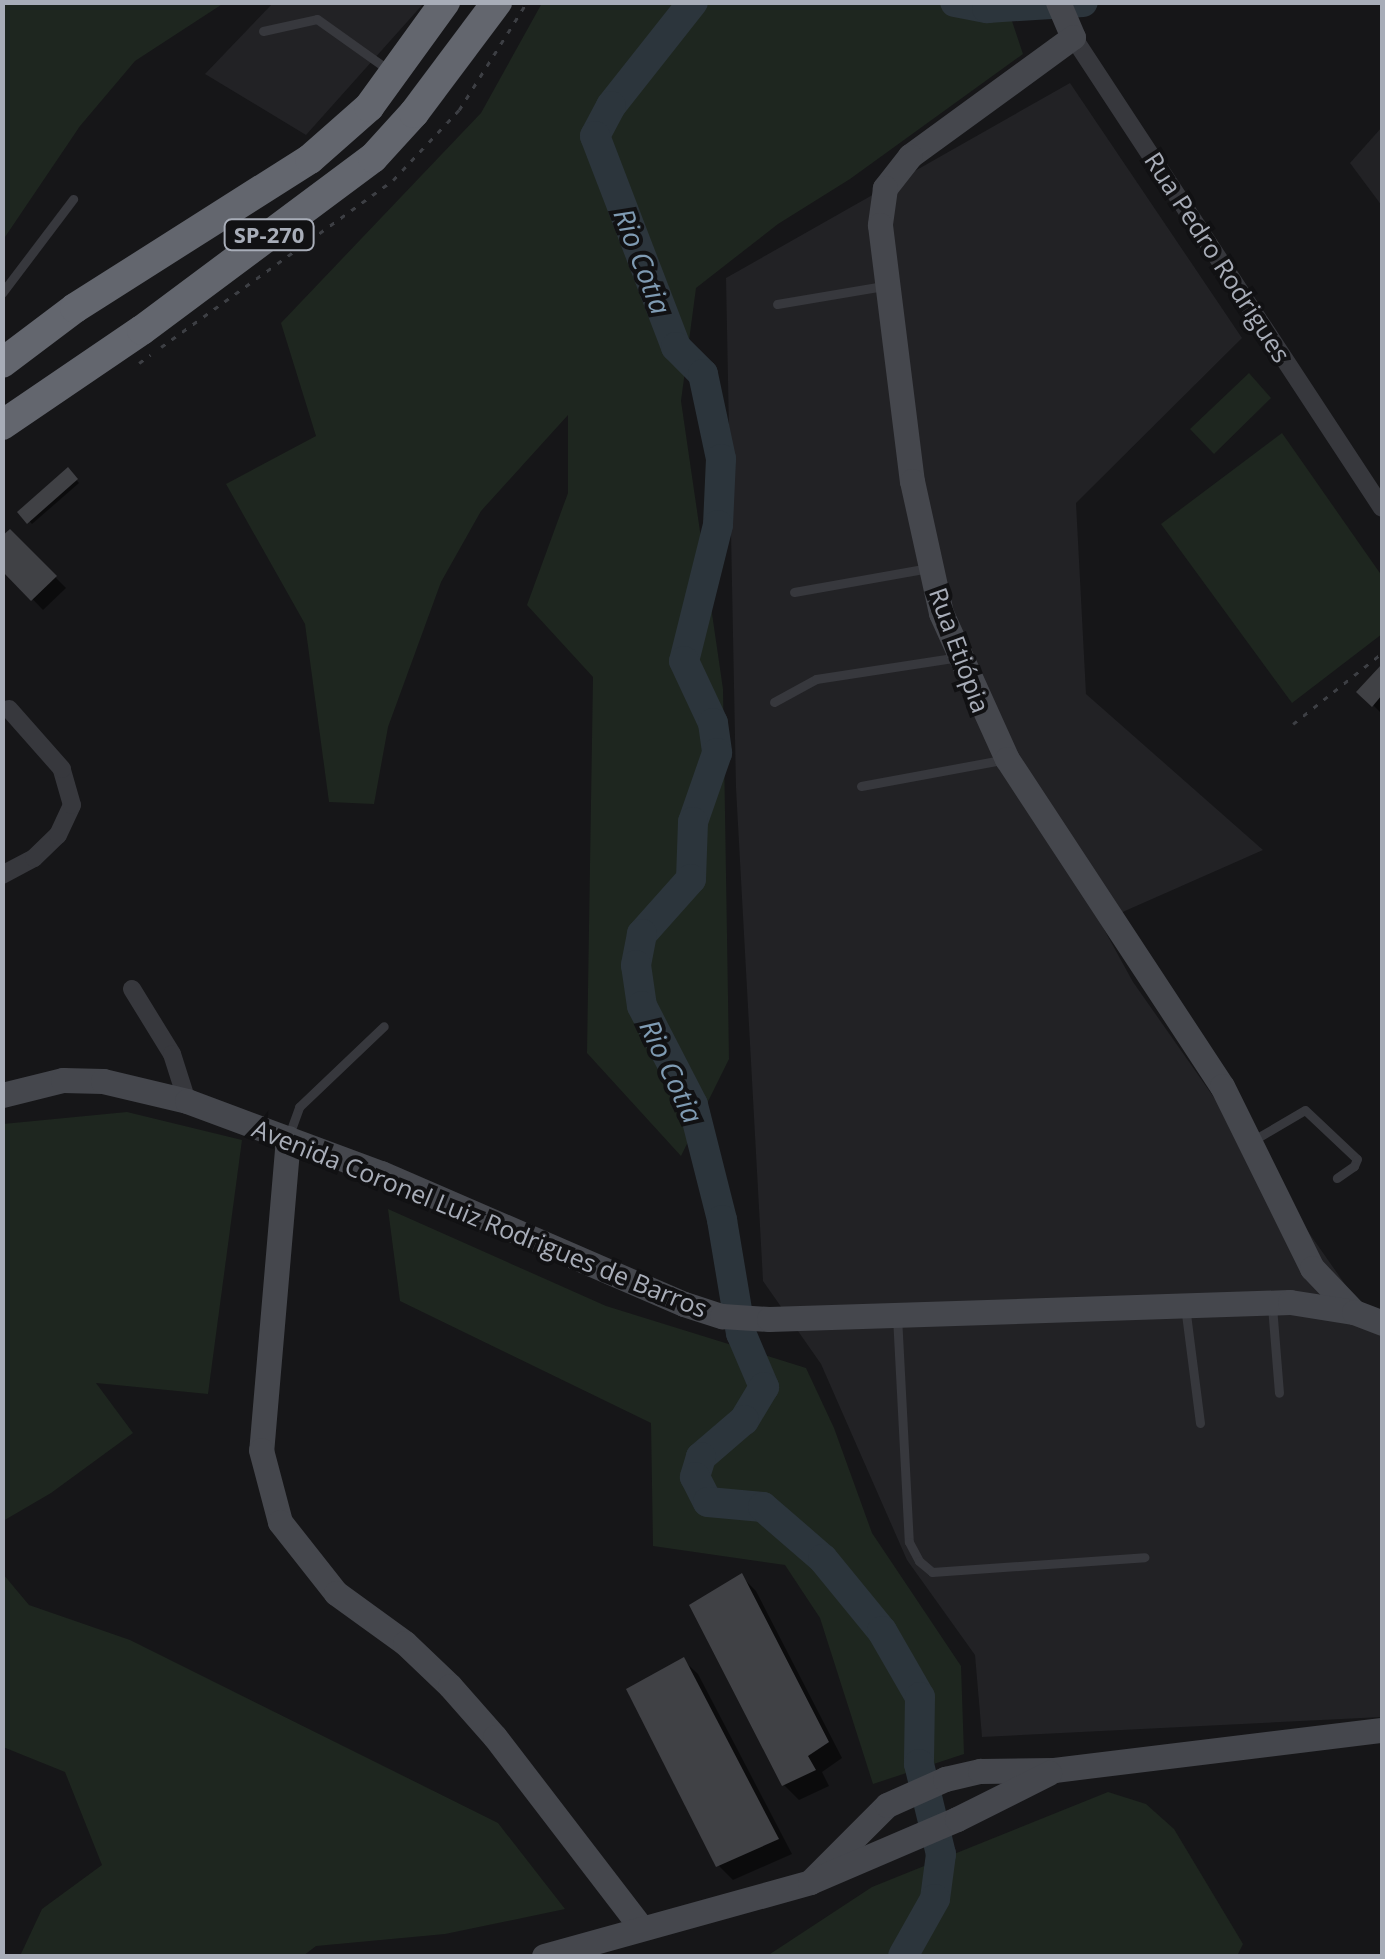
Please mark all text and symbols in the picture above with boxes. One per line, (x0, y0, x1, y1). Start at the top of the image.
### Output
street label: Rua Pedro Rodrigues (1139, 146, 1297, 368)
water label: Rio Cotia (608, 203, 678, 319)
road number: SP-270 (222, 218, 316, 252)
street label: Rua Etiópia (924, 583, 996, 717)
water label: Rio Cotia (633, 1014, 711, 1128)
street label: Avenida Coronel Luiz Rodrigues de Barros (248, 1113, 712, 1323)

